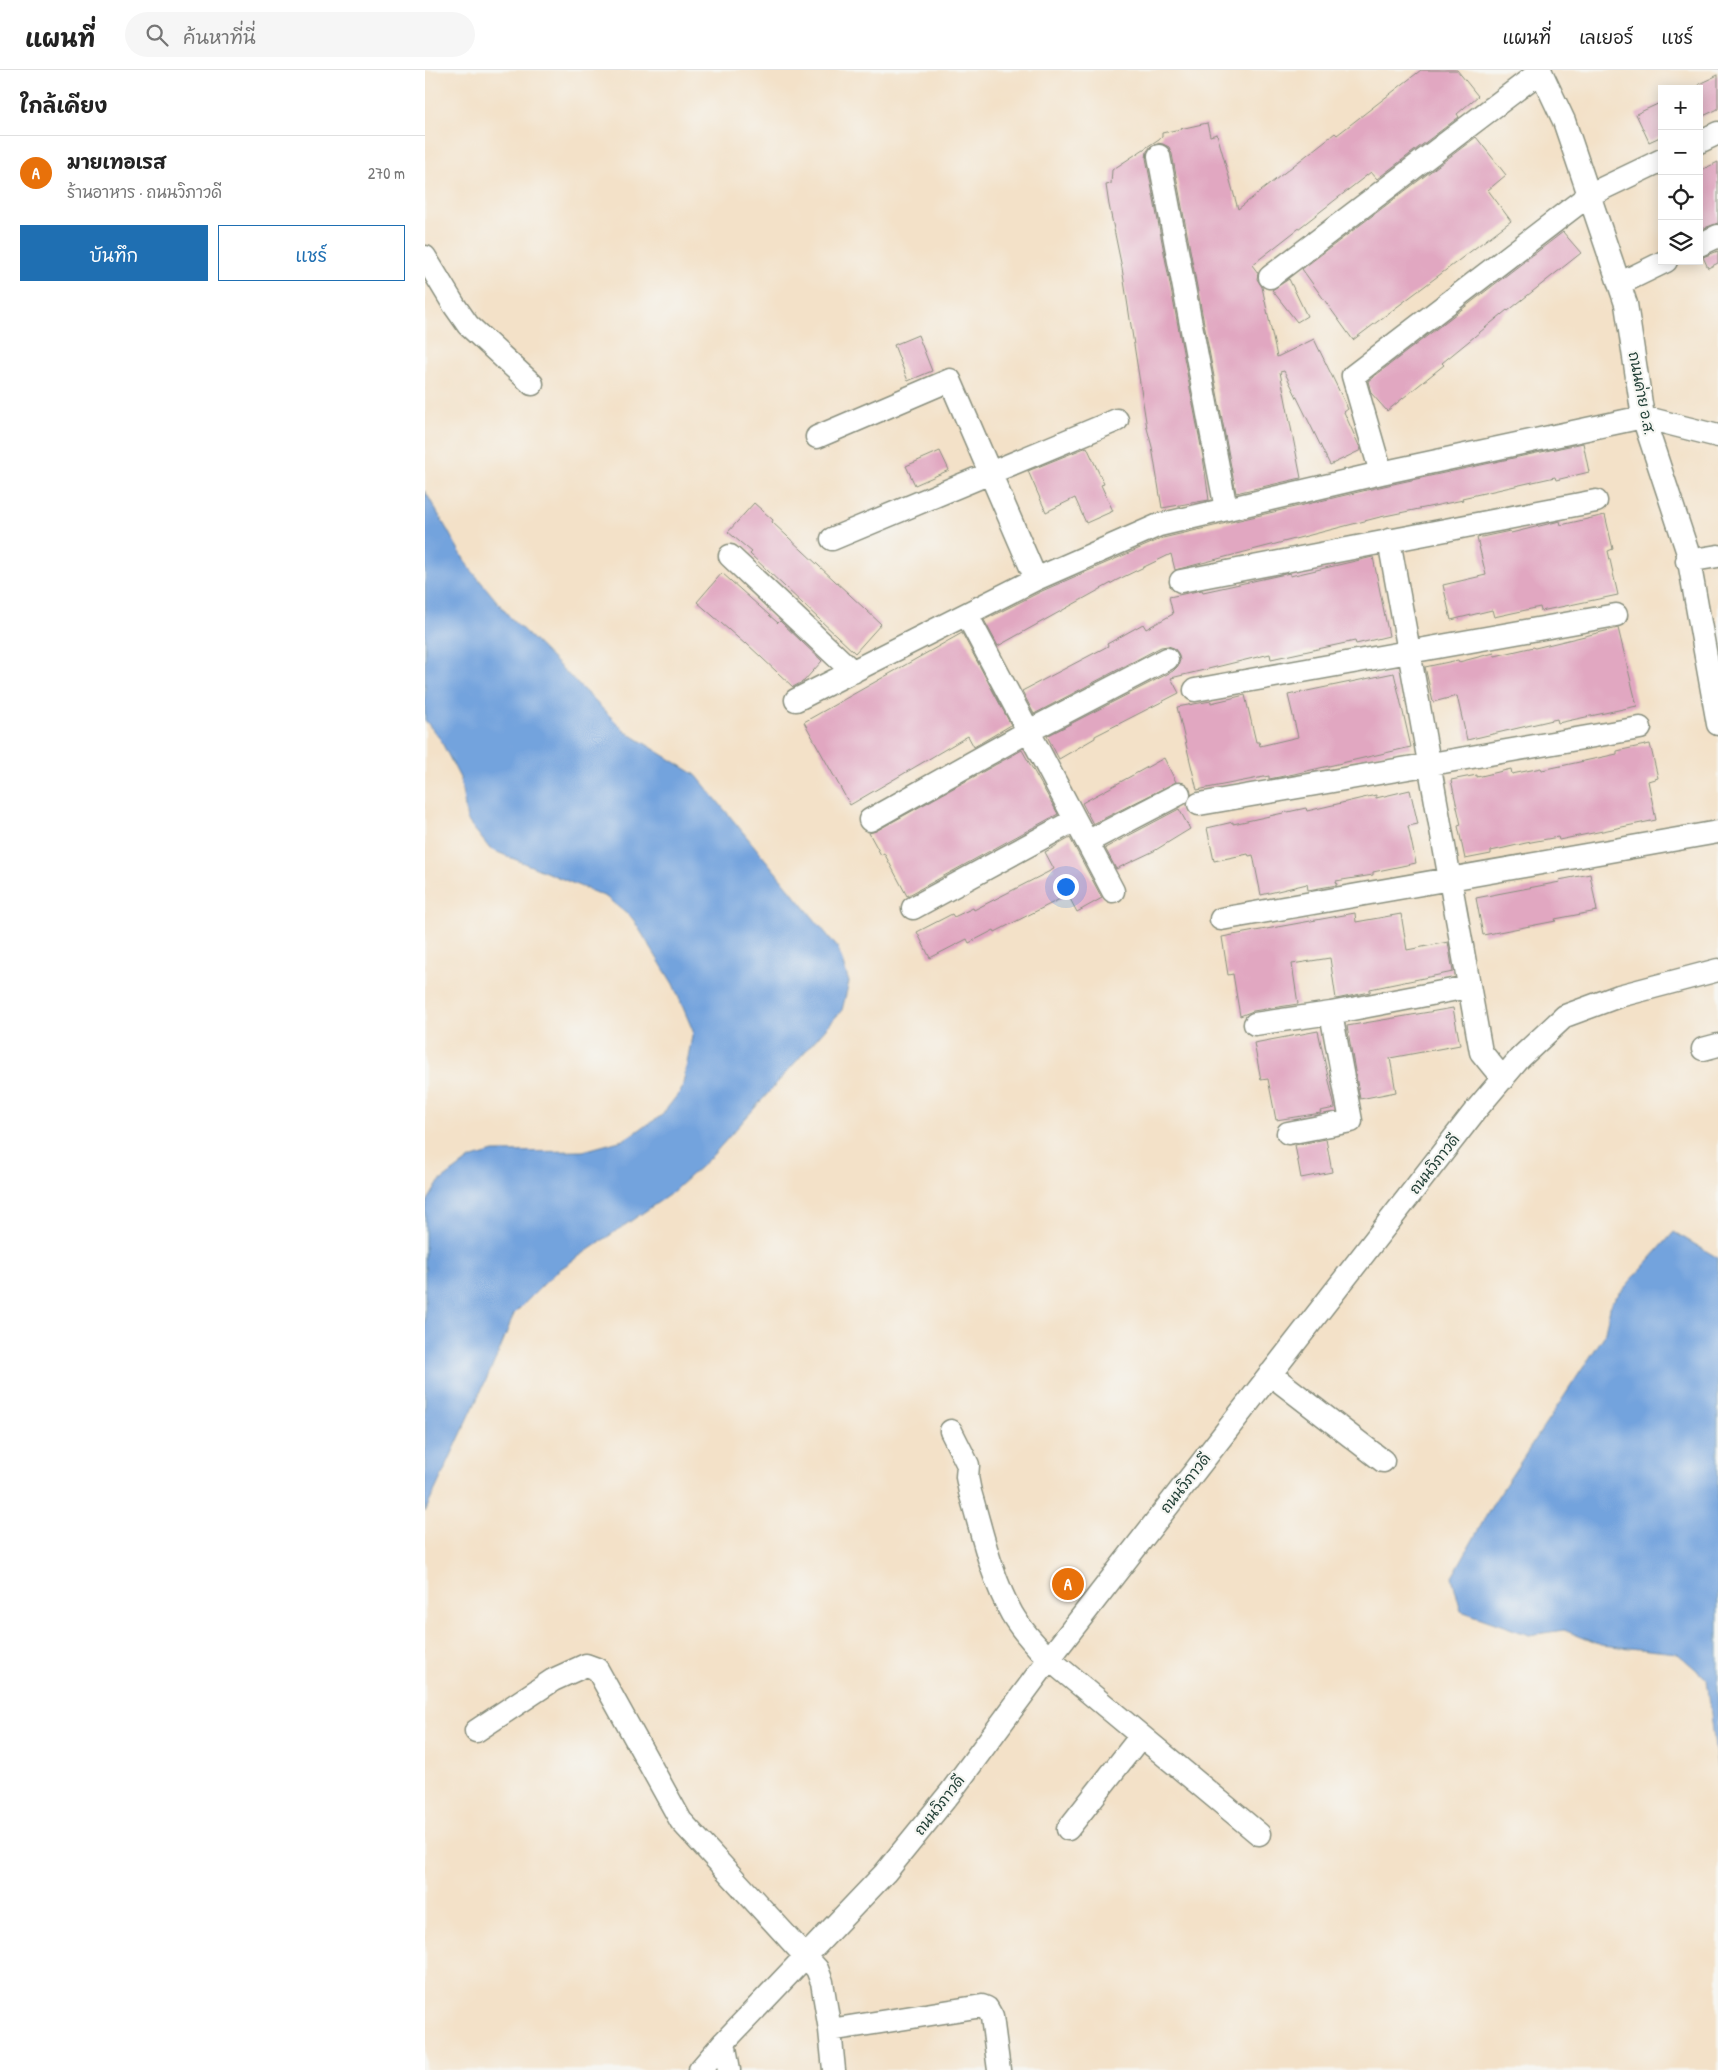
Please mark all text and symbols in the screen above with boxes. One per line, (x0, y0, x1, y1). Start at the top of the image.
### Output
search box (125, 12, 475, 57)
icon: search (143, 21, 171, 49)
text: แผนที่ (25, 22, 95, 54)
text: ค้นหาที่นี่ (183, 24, 256, 50)
text: แผนที่ (1503, 25, 1551, 50)
text: เลเยอร์ (1579, 25, 1633, 50)
text: แชร์ (1661, 25, 1693, 50)
map controls (1658, 85, 1703, 265)
button: + (1658, 85, 1703, 130)
text: ใกล้เคียง (20, 91, 107, 120)
button: − (1658, 130, 1703, 175)
text: มายเทอเรส (67, 149, 166, 175)
text: A (32, 162, 40, 184)
text: 270 m (368, 162, 405, 184)
button: locate (1658, 175, 1703, 220)
text: ร้านอาหาร · ถนนวิภาวดี (67, 181, 222, 203)
button: layers (1658, 220, 1703, 265)
button: บันทึก (20, 225, 208, 281)
button: แชร์ (218, 225, 405, 281)
street label: ถนนค่าย อ.ส. (1624, 350, 1660, 436)
your location (1053, 874, 1079, 900)
street label: ถนนวิภาวดี (1404, 1130, 1464, 1198)
street label: ถนนวิภาวดี (1155, 1449, 1215, 1517)
pin: A (1052, 1565, 1084, 1603)
street label: ถนนวิภาวดี (909, 1771, 969, 1839)

